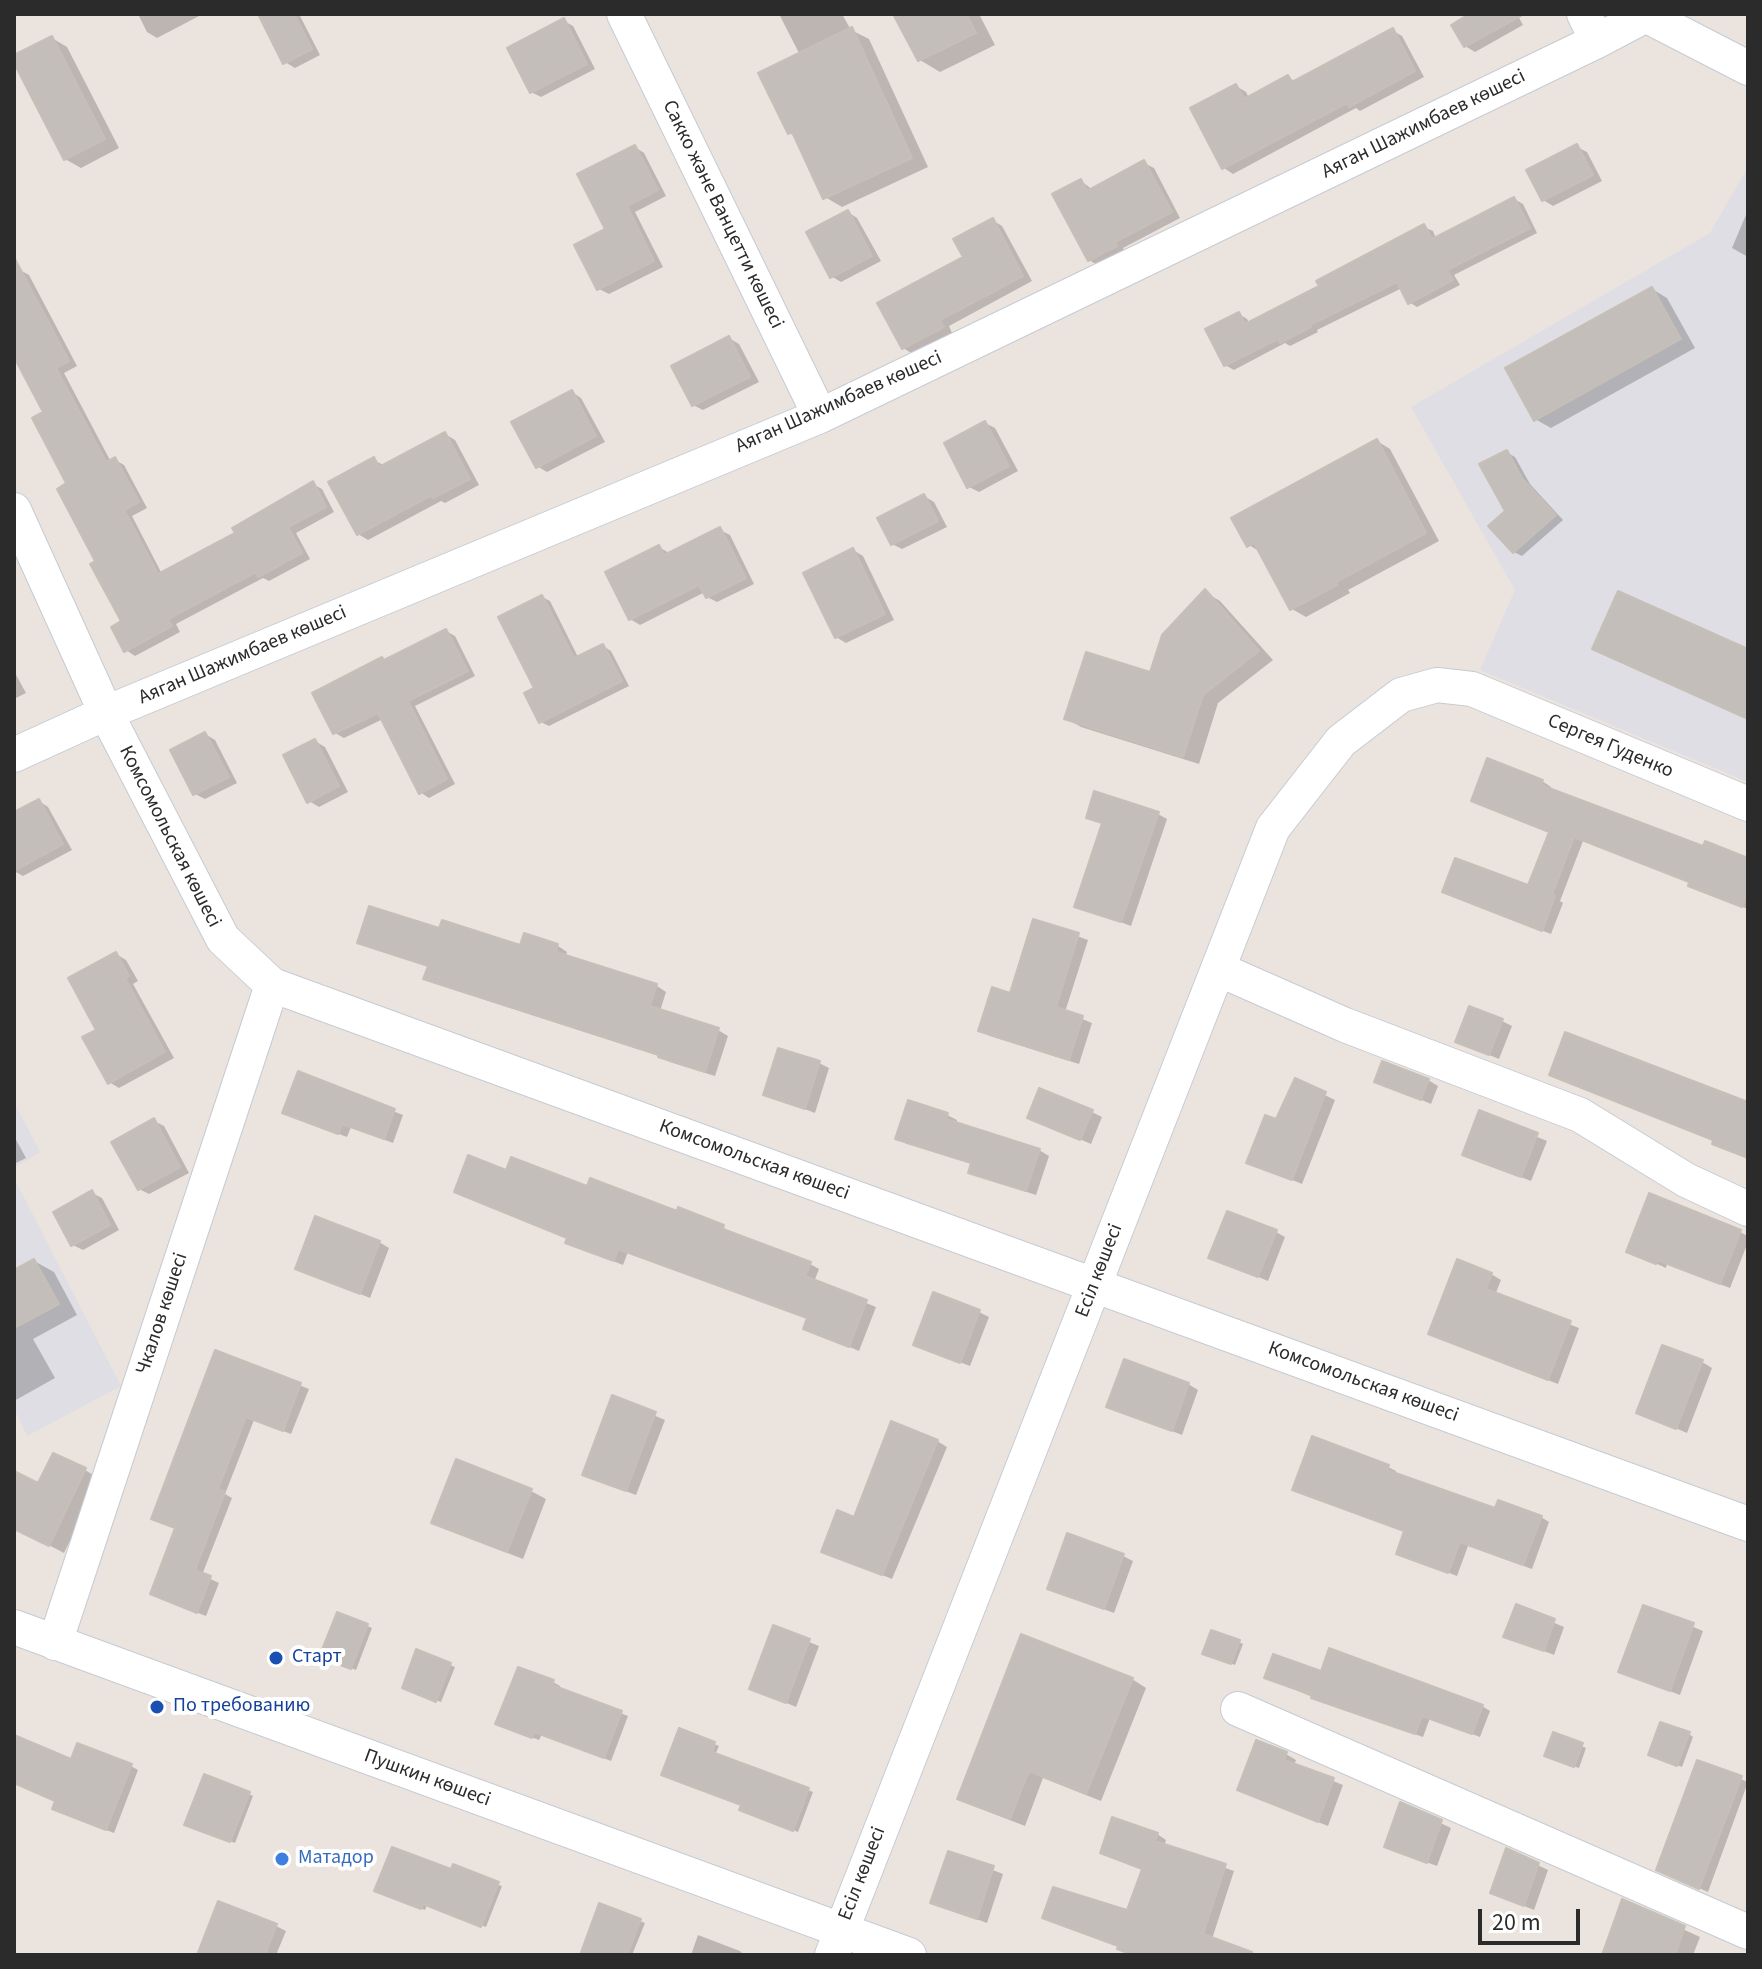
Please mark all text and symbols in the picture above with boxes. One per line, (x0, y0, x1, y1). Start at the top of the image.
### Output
street label: Аяган Шажимбаев көшесі (1318, 65, 1530, 185)
street label: Сакко және Ванцетти көшесі (656, 97, 788, 333)
street label: Аяган Шажимбаев көшесі (732, 347, 946, 459)
street label: Аяган Шажимбаев көшесі (135, 601, 351, 711)
street label: Сергея Гуденко (1543, 710, 1677, 784)
street label: Комсомольская көшесі (113, 742, 225, 932)
street label: Комсомольская көшесі (655, 1115, 853, 1207)
street label: Есіл көшесі (1071, 1221, 1129, 1321)
street label: Чкалов көшесі (132, 1250, 194, 1378)
street label: Комсомольская көшесі (1264, 1337, 1462, 1429)
place label: Старт (292, 1646, 342, 1670)
marker: Старт (267, 1649, 285, 1667)
place label: По требованию (173, 1695, 310, 1719)
marker: По требованию (148, 1698, 166, 1716)
street label: Пушкин көшесі (360, 1745, 494, 1813)
street label: Есіл көшесі (834, 1824, 892, 1924)
place label: Матадор (298, 1847, 374, 1871)
marker: Матадор (273, 1850, 291, 1868)
scale bar (1482, 1893, 1584, 1943)
text: 20 m (1492, 1905, 1541, 1940)

